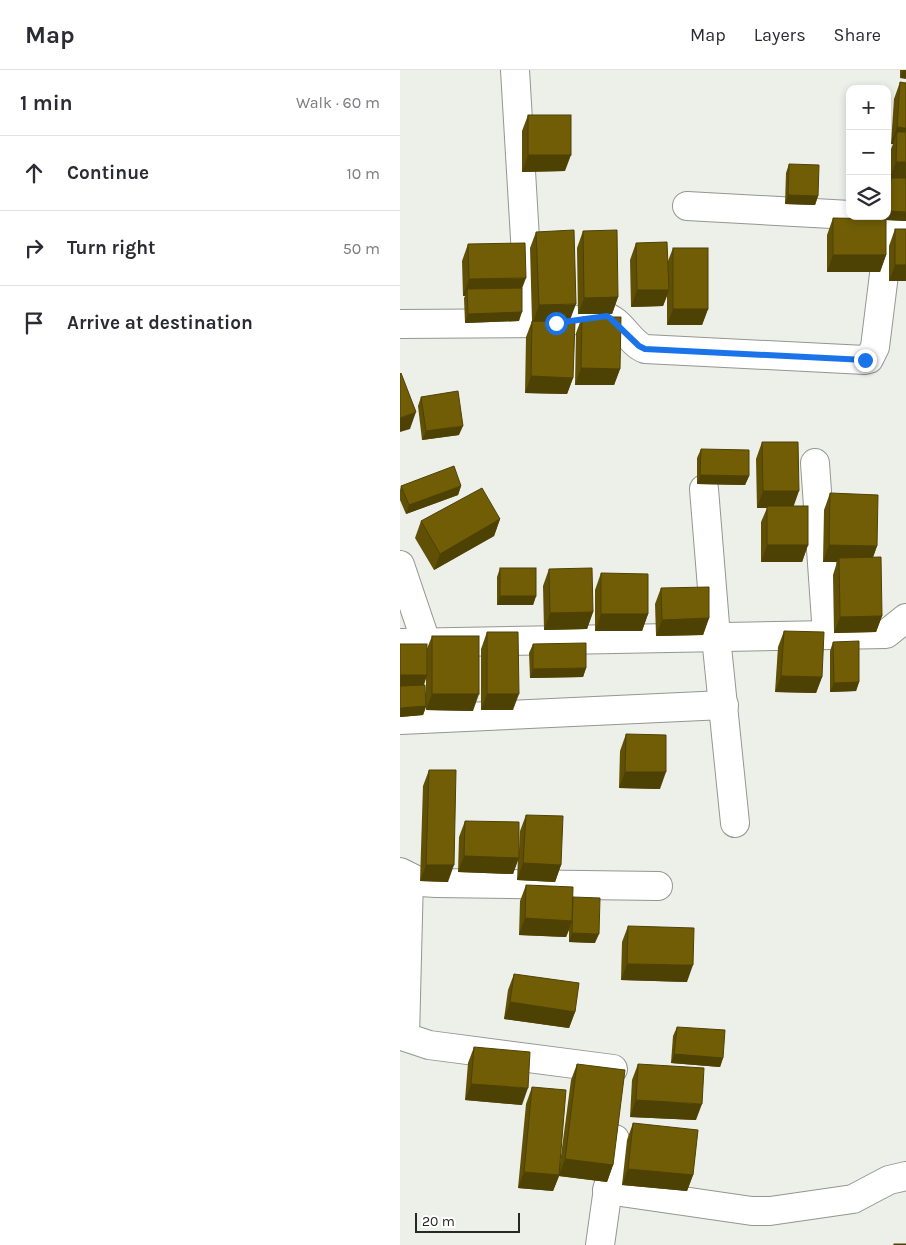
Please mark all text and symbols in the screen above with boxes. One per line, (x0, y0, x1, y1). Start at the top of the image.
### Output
text: Map (25, 21, 75, 49)
text: Map (690, 24, 726, 46)
text: Layers (754, 24, 806, 46)
text: Share (834, 24, 881, 46)
map controls (846, 85, 891, 220)
button: + (846, 85, 891, 130)
text: 1 min (20, 91, 73, 115)
text: Walk · 60 m (296, 93, 380, 112)
button: − (846, 130, 891, 175)
icon: ahead (20, 159, 48, 187)
text: Continue (67, 162, 149, 184)
text: 10 m (346, 164, 380, 183)
button: layers (846, 175, 891, 220)
icon: right (20, 234, 48, 262)
text: Turn right (67, 237, 156, 259)
text: 50 m (343, 239, 380, 258)
icon: arrive (20, 309, 48, 337)
text: Arrive at destination (67, 312, 253, 334)
route start (545, 312, 568, 335)
route end (854, 349, 877, 372)
scale bar (415, 1210, 520, 1233)
text: 20 m (422, 1213, 455, 1230)

